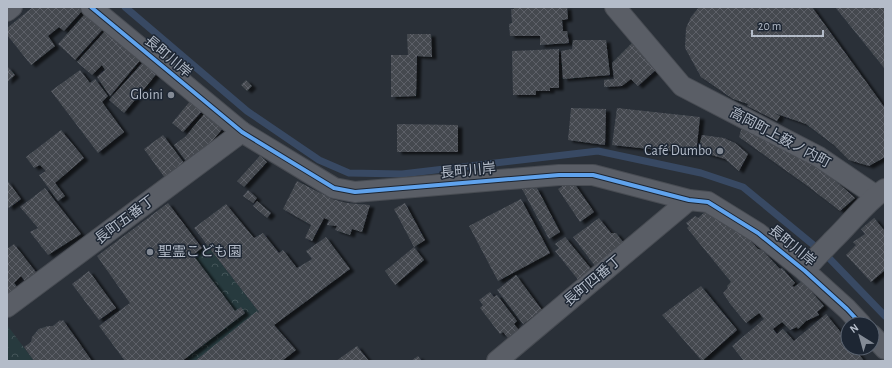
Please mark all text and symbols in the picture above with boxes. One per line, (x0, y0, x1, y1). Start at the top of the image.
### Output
scale bar (752, 12, 823, 38)
text: 20 m (758, 20, 781, 32)
street label: 長町川岸 (142, 33, 195, 80)
place label: Gloini (130, 88, 163, 102)
marker: Gloini (166, 90, 176, 100)
street label: 高岡町上薮ノ内町 (727, 105, 833, 170)
place label: Café Dumbo (644, 144, 712, 158)
marker: Café Dumbo (715, 146, 725, 156)
street label: 長町川岸 (439, 161, 497, 180)
street label: 長町五番丁 (92, 193, 157, 247)
street label: 長町川岸 (766, 222, 819, 269)
place label: 聖霊こども園 (158, 244, 242, 259)
marker: 聖霊こども園 (145, 247, 155, 257)
street label: 長町四番丁 (561, 252, 624, 309)
north arrow (840, 316, 880, 356)
text: N (848, 322, 861, 335)

